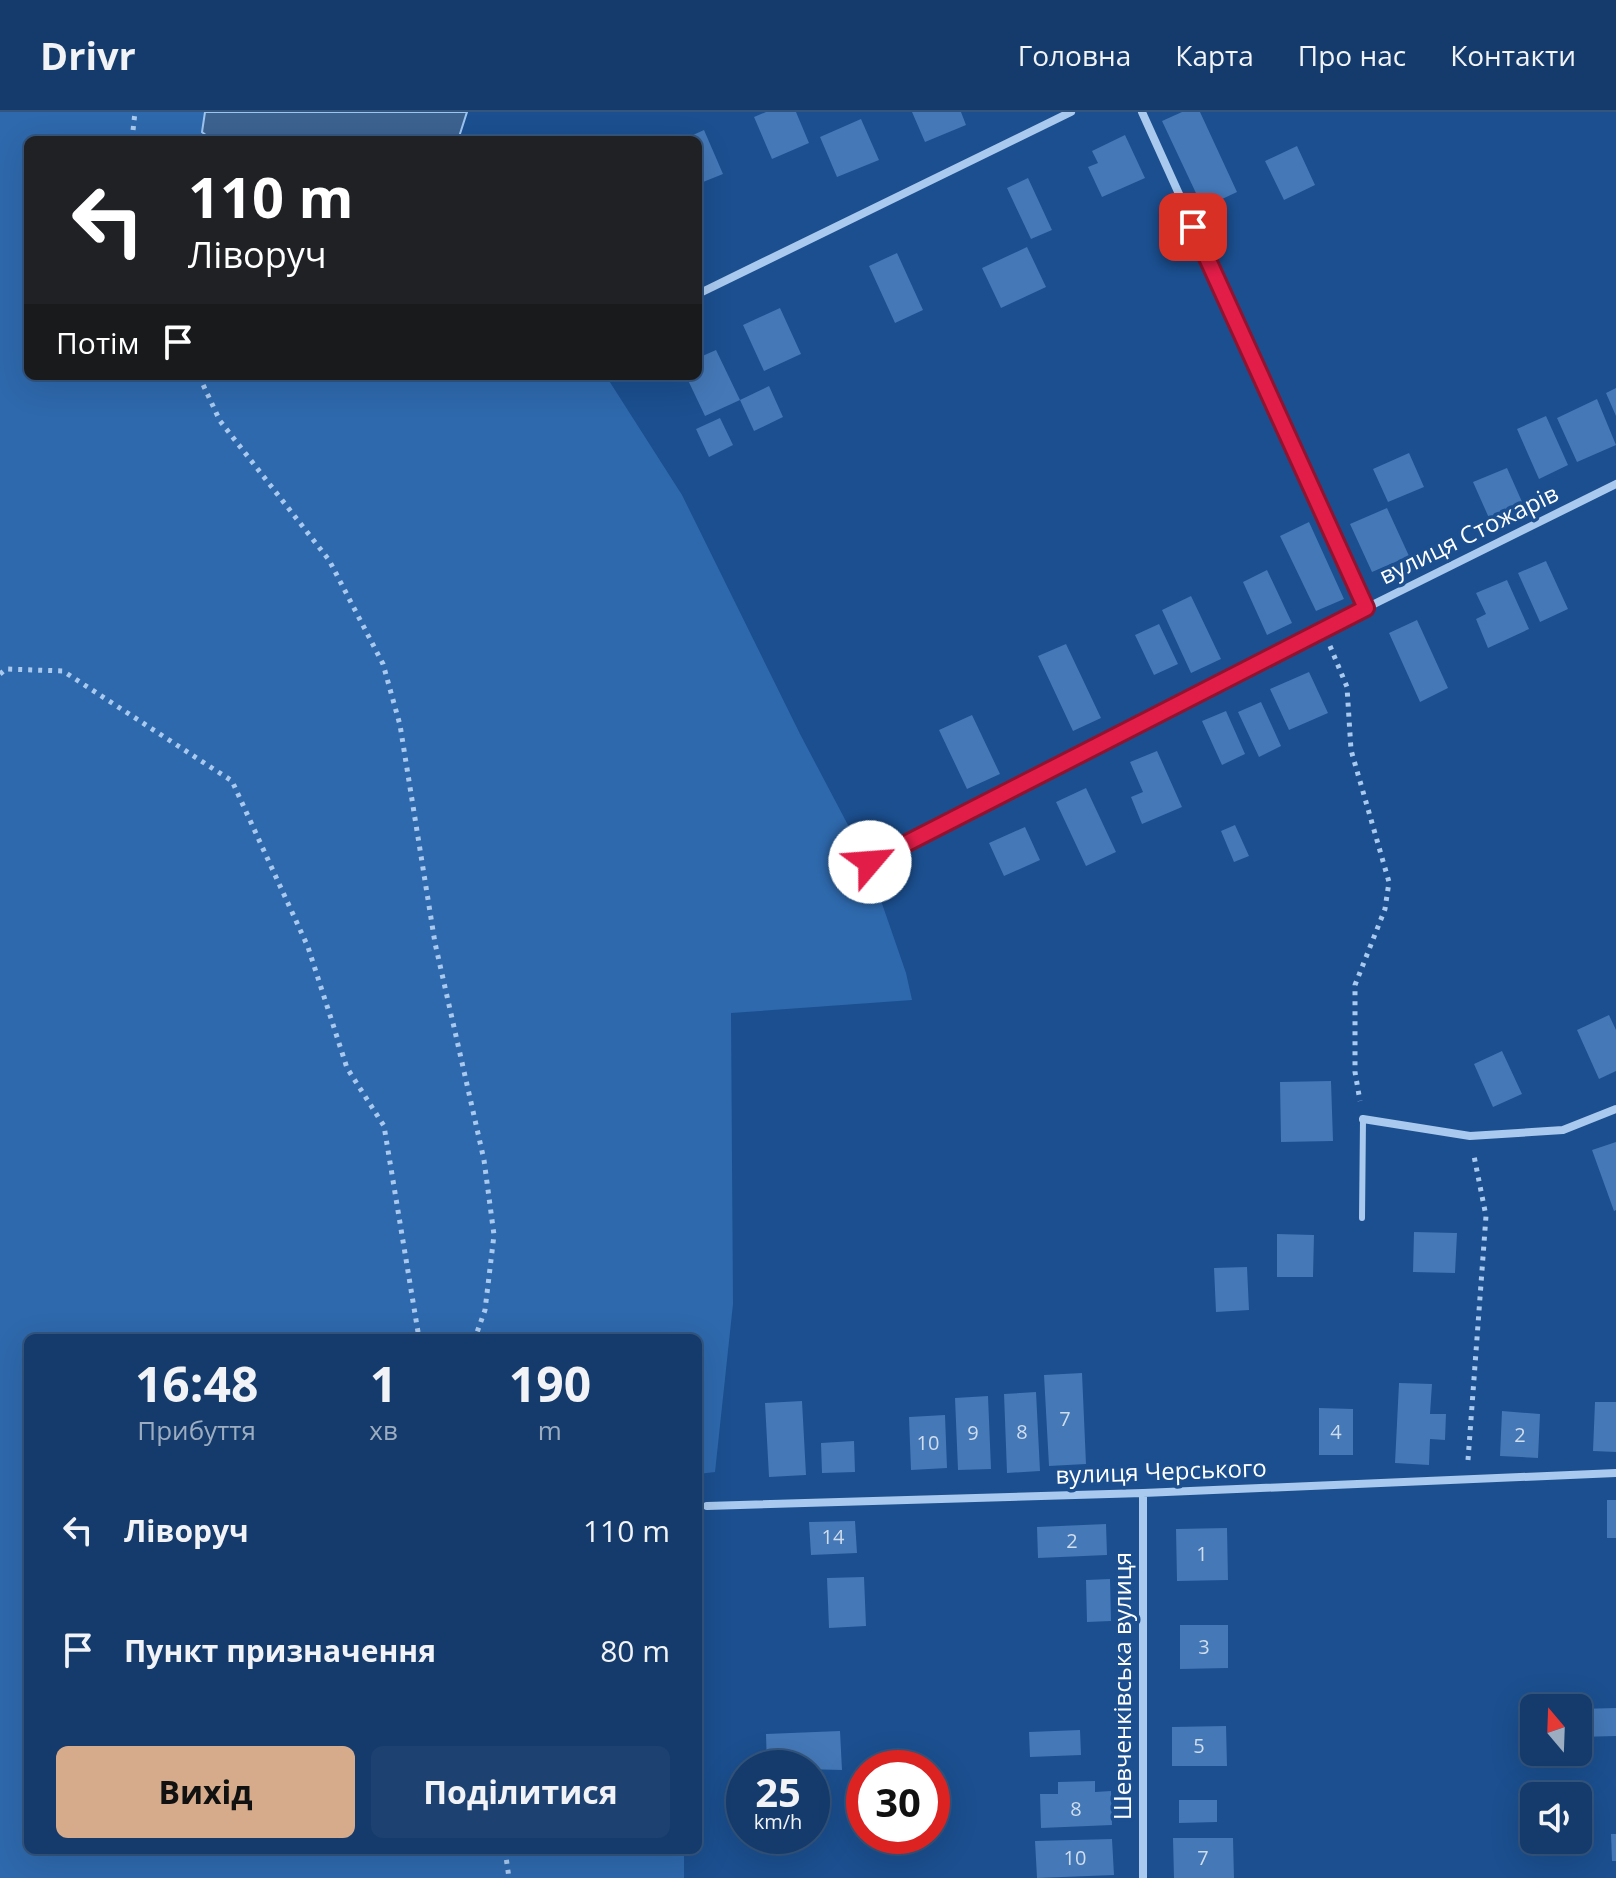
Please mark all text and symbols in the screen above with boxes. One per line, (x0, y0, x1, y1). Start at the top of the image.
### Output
text: Drivr (40, 29, 136, 81)
text: Головна (1018, 36, 1131, 74)
text: Карта (1175, 36, 1254, 74)
text: Про нас (1298, 36, 1406, 74)
text: Контакти (1450, 36, 1576, 74)
text: 110 m (188, 158, 354, 234)
icon: left (56, 168, 160, 272)
pin (1159, 193, 1227, 261)
icon: arrive (1171, 205, 1215, 249)
text: Ліворуч (188, 230, 327, 279)
icon: arrive (156, 320, 200, 364)
text: Потім (56, 322, 140, 363)
street label: вулиця Стожарів (1373, 476, 1564, 591)
position arrow (828, 820, 912, 904)
text: 16:48 (135, 1351, 258, 1416)
text: 1 (370, 1351, 397, 1416)
text: 190 (509, 1351, 591, 1416)
house number: 7 (1059, 1405, 1071, 1432)
text: Прибуття (137, 1412, 256, 1448)
text: хв (369, 1412, 398, 1448)
text: m (538, 1412, 562, 1448)
house number: 8 (1016, 1418, 1028, 1445)
house number: 4 (1330, 1418, 1342, 1445)
house number: 9 (967, 1419, 979, 1446)
house number: 2 (1514, 1421, 1526, 1448)
house number: 10 (917, 1429, 939, 1456)
street label: вулиця Черського (1055, 1450, 1267, 1491)
icon: left (56, 1508, 100, 1552)
text: Ліворуч (124, 1510, 249, 1551)
text: 110 m (583, 1510, 670, 1551)
house number: 14 (822, 1523, 845, 1550)
house number: 2 (1066, 1527, 1078, 1554)
house number: 1 (1196, 1540, 1208, 1567)
street label: Шевченківська вулиця (1105, 1552, 1138, 1820)
icon: arrive (56, 1628, 100, 1672)
text: Пункт призначення (124, 1630, 436, 1671)
text: 80 m (600, 1630, 670, 1671)
house number: 3 (1198, 1633, 1210, 1660)
north arrow (1520, 1694, 1592, 1766)
map controls (1520, 1694, 1592, 1854)
house number: 5 (1193, 1732, 1205, 1759)
button: Вихід (56, 1746, 355, 1838)
button: Поділитися (371, 1746, 670, 1838)
speed limit sign: 30 (846, 1750, 950, 1854)
text: 25 (755, 1764, 801, 1819)
button: sound (1520, 1782, 1592, 1854)
house number: 8 (1070, 1795, 1082, 1822)
text: km/h (754, 1808, 802, 1835)
house number: 10 (1064, 1844, 1086, 1871)
house number: 7 (1197, 1844, 1209, 1871)

